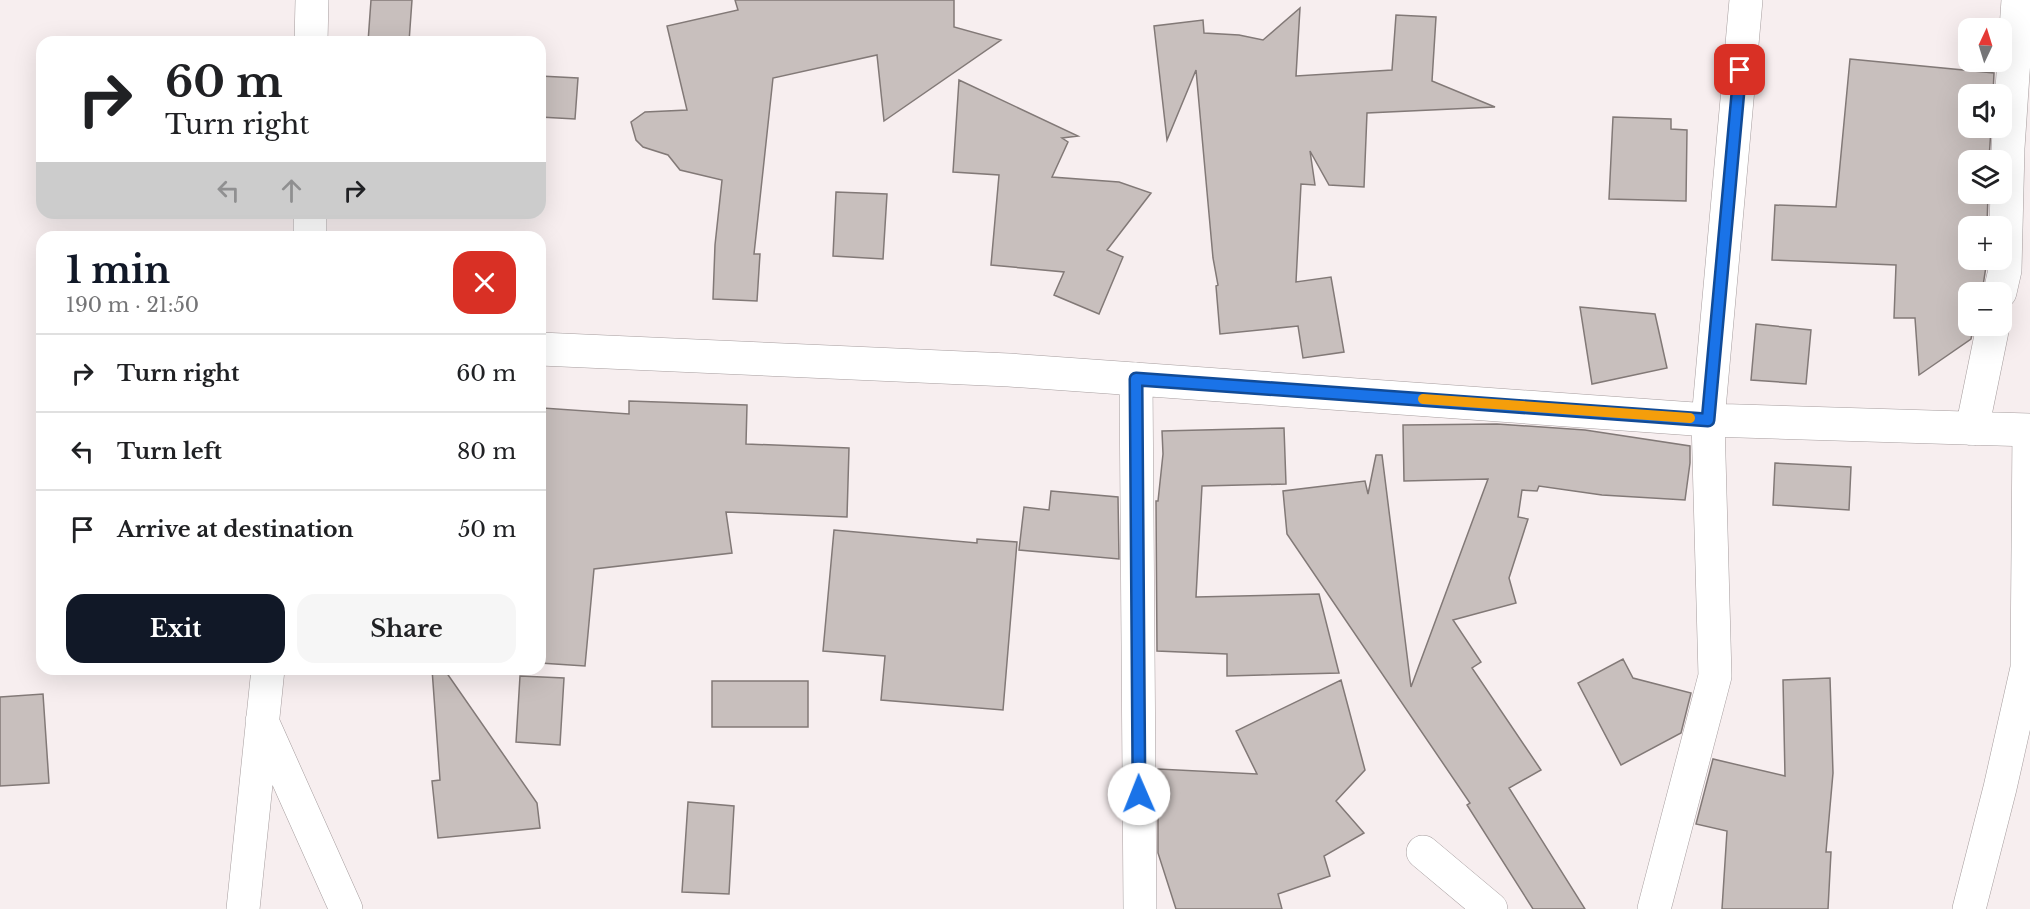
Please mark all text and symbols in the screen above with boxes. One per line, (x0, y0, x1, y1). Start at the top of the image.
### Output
north arrow (1958, 18, 2012, 72)
map controls (1958, 18, 2012, 336)
pin (1714, 44, 1765, 95)
icon: arrive (1723, 53, 1756, 86)
text: 60 m (165, 56, 283, 108)
icon: right (66, 60, 144, 138)
button: sound (1958, 84, 2012, 138)
text: Turn right (165, 108, 309, 141)
button: layers (1958, 150, 2012, 204)
icon: left (212, 174, 245, 207)
icon: ahead (275, 174, 308, 207)
icon: right (338, 174, 371, 207)
button: + (1958, 216, 2012, 270)
text: 1 min (66, 248, 170, 293)
button: close (453, 251, 516, 314)
button: − (1958, 282, 2012, 336)
text: 190 m · 21:50 (66, 293, 199, 317)
icon: right (66, 357, 99, 390)
text: Turn right (117, 360, 239, 387)
text: 60 m (456, 360, 516, 387)
icon: left (66, 435, 99, 468)
text: Turn left (117, 438, 222, 465)
text: 80 m (457, 438, 516, 465)
icon: arrive (66, 513, 99, 546)
text: Arrive at destination (117, 516, 354, 543)
text: 50 m (458, 516, 516, 543)
button: Exit (66, 594, 285, 663)
button: Share (297, 594, 516, 663)
position arrow (1107, 762, 1171, 826)

